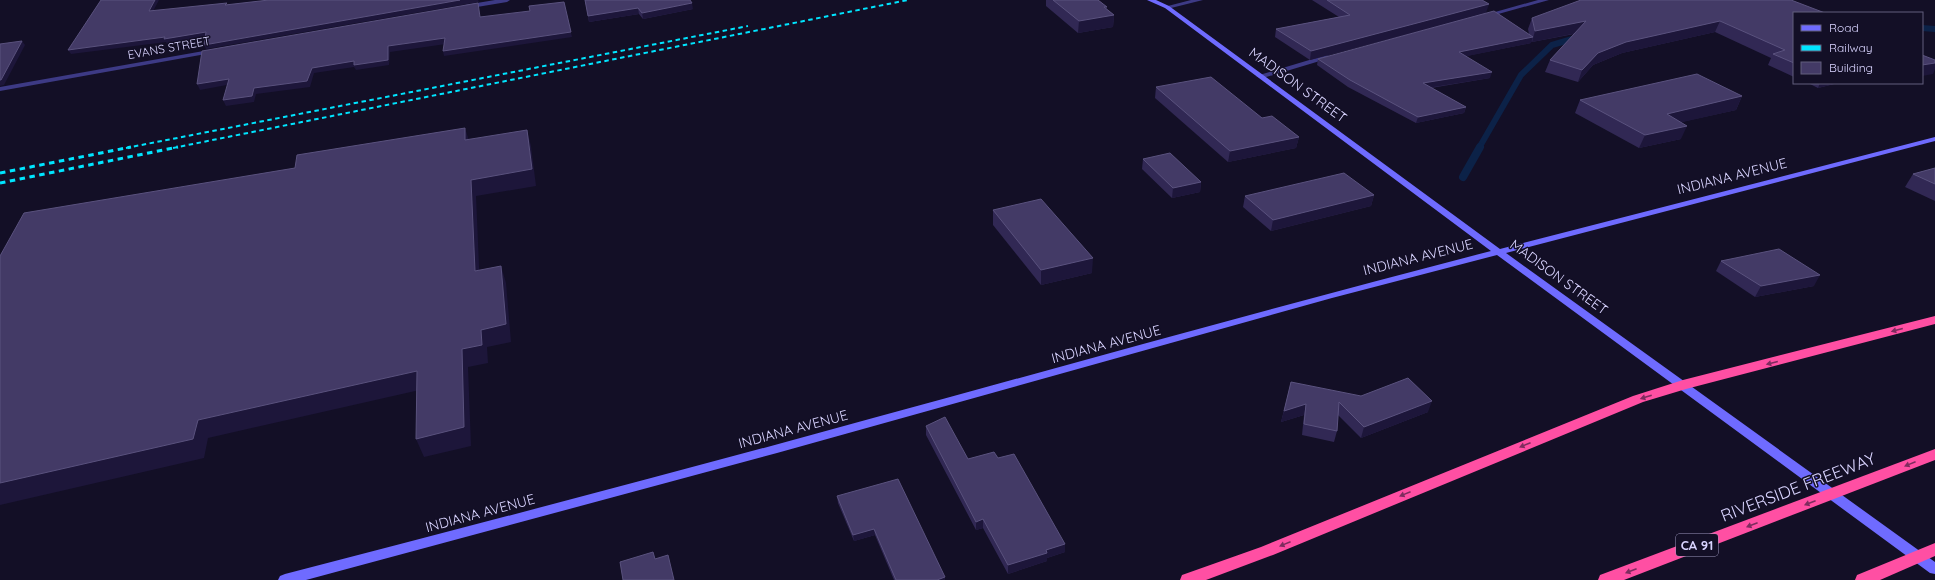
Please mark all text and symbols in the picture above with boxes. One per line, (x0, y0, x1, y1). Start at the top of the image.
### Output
legend (1793, 12, 1923, 84)
text: Road (1829, 20, 1859, 35)
street label: EVANS STREET (126, 33, 211, 62)
text: Railway (1829, 40, 1873, 55)
street label: MADISON STREET (1245, 43, 1351, 127)
text: Building (1829, 60, 1873, 75)
street label: INDIANA AVENUE (1675, 154, 1789, 198)
street label: INDIANA AVENUE (1361, 235, 1475, 279)
street label: MADISON STREET (1506, 235, 1612, 319)
street label: INDIANA AVENUE (1049, 321, 1163, 367)
one-way arrow (1891, 327, 1904, 333)
one-way arrow (1765, 360, 1778, 366)
one-way arrow (1640, 394, 1652, 400)
street label: INDIANA AVENUE (736, 406, 850, 452)
one-way arrow (1520, 442, 1531, 448)
street label: RIVERSIDE FREEWAY (1717, 447, 1879, 526)
one-way arrow (1904, 461, 1916, 467)
street label: INDIANA AVENUE (423, 490, 537, 536)
one-way arrow (1398, 492, 1410, 498)
one-way arrow (1803, 500, 1815, 506)
one-way arrow (1746, 522, 1758, 528)
road number: CA 91 (1676, 534, 1718, 556)
one-way arrow (1278, 541, 1290, 547)
one-way arrow (1624, 568, 1636, 574)

